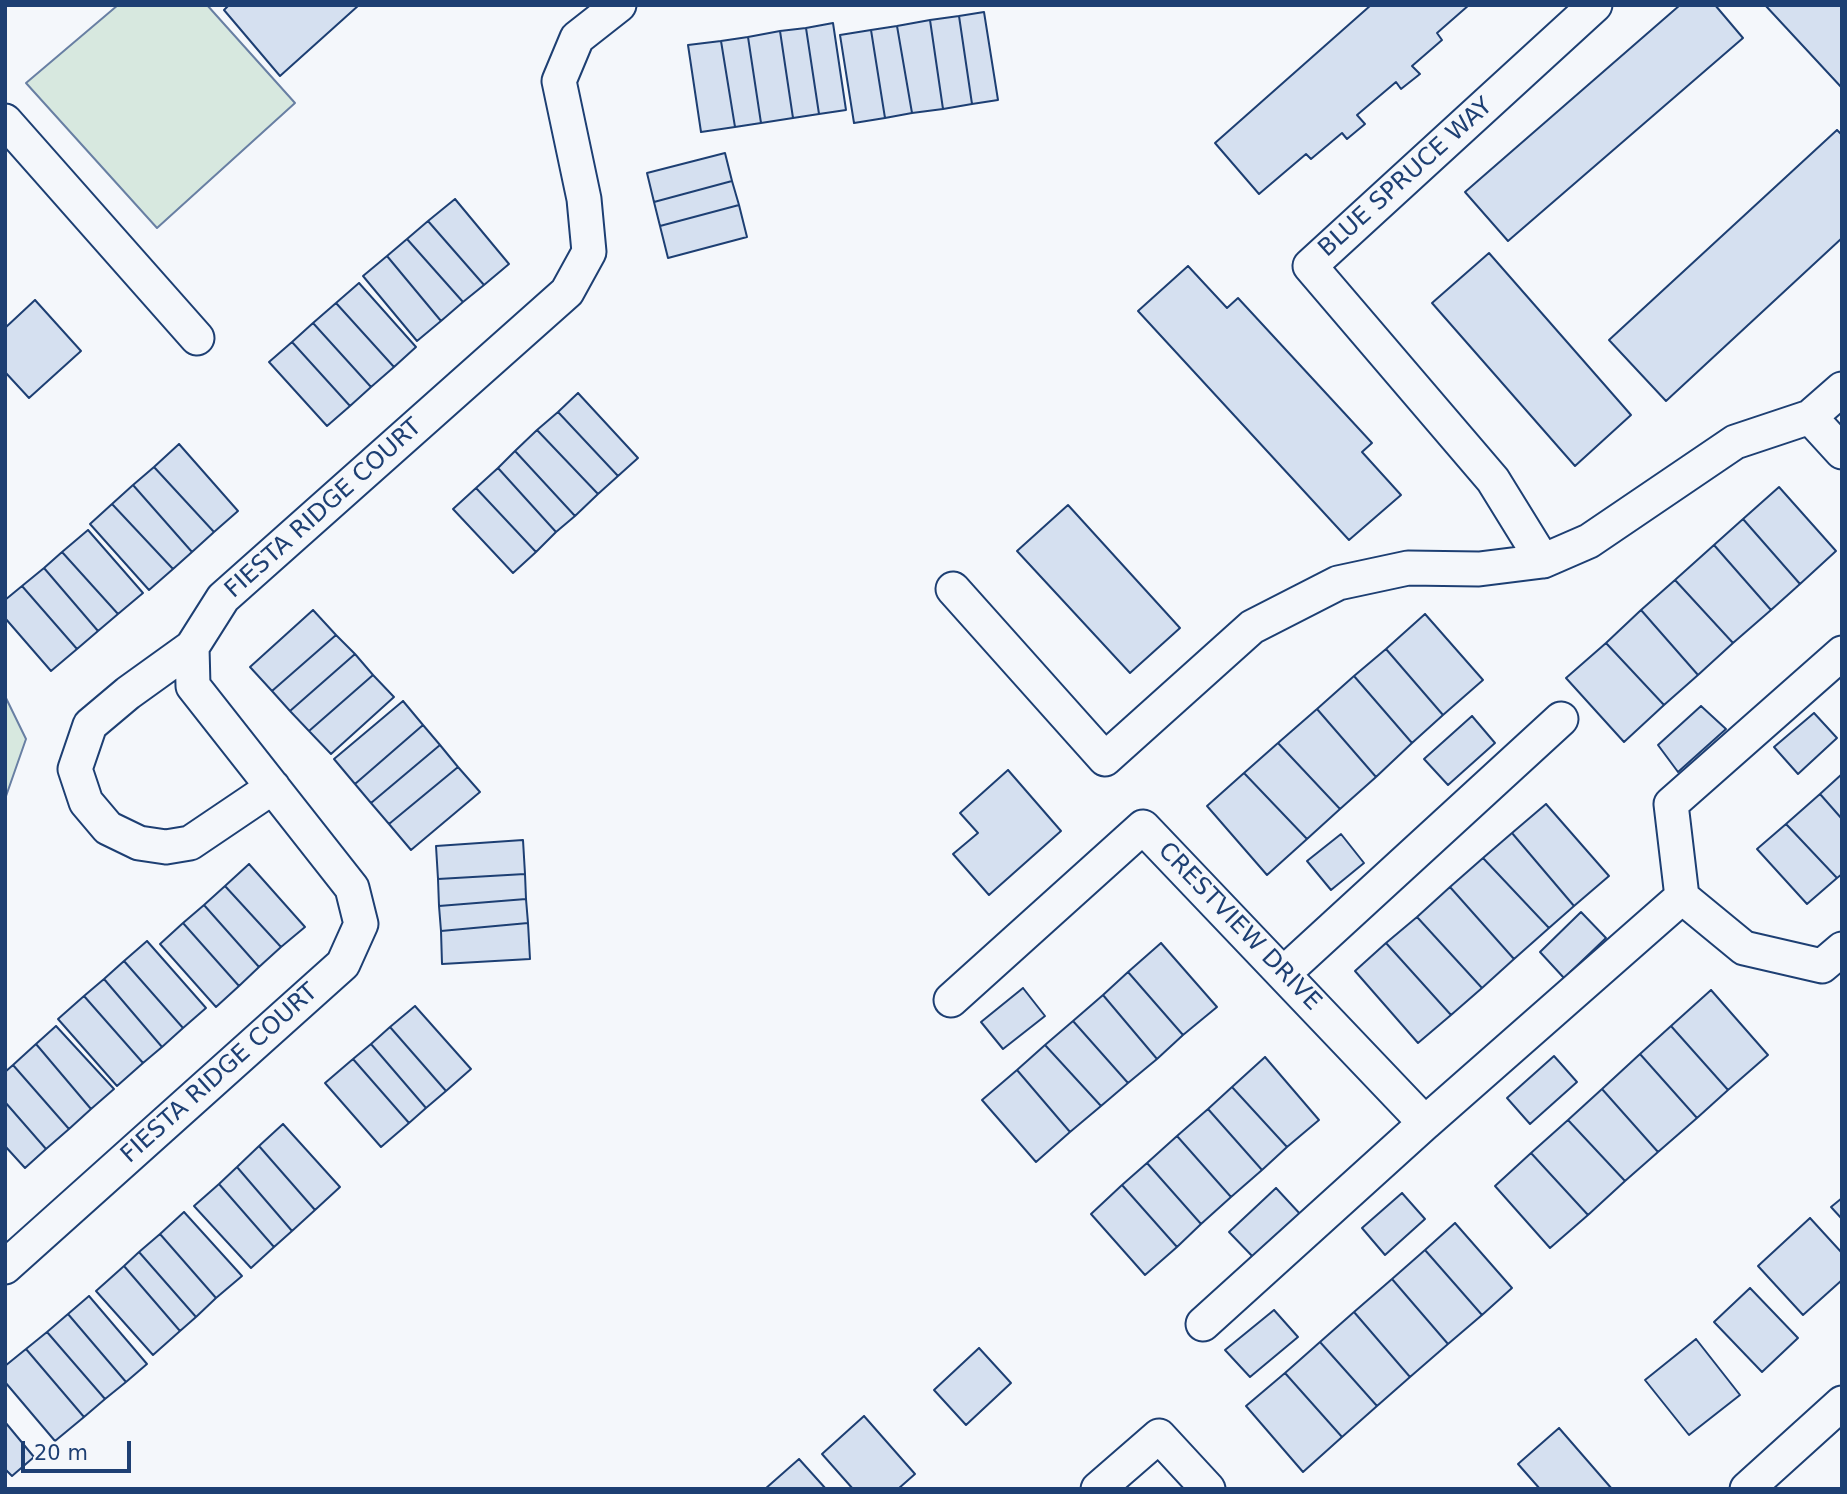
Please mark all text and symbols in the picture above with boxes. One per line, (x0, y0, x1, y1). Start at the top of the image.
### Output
street label: BLUE SPRUCE WAY (1313, 92, 1499, 264)
street label: FIESTA RIDGE COURT (220, 413, 428, 605)
street label: CRESTVIEW DRIVE (1151, 837, 1327, 1017)
street label: FIESTA RIDGE COURT (116, 978, 324, 1170)
scale bar (24, 1428, 135, 1472)
text: 20 m (34, 1441, 88, 1465)

